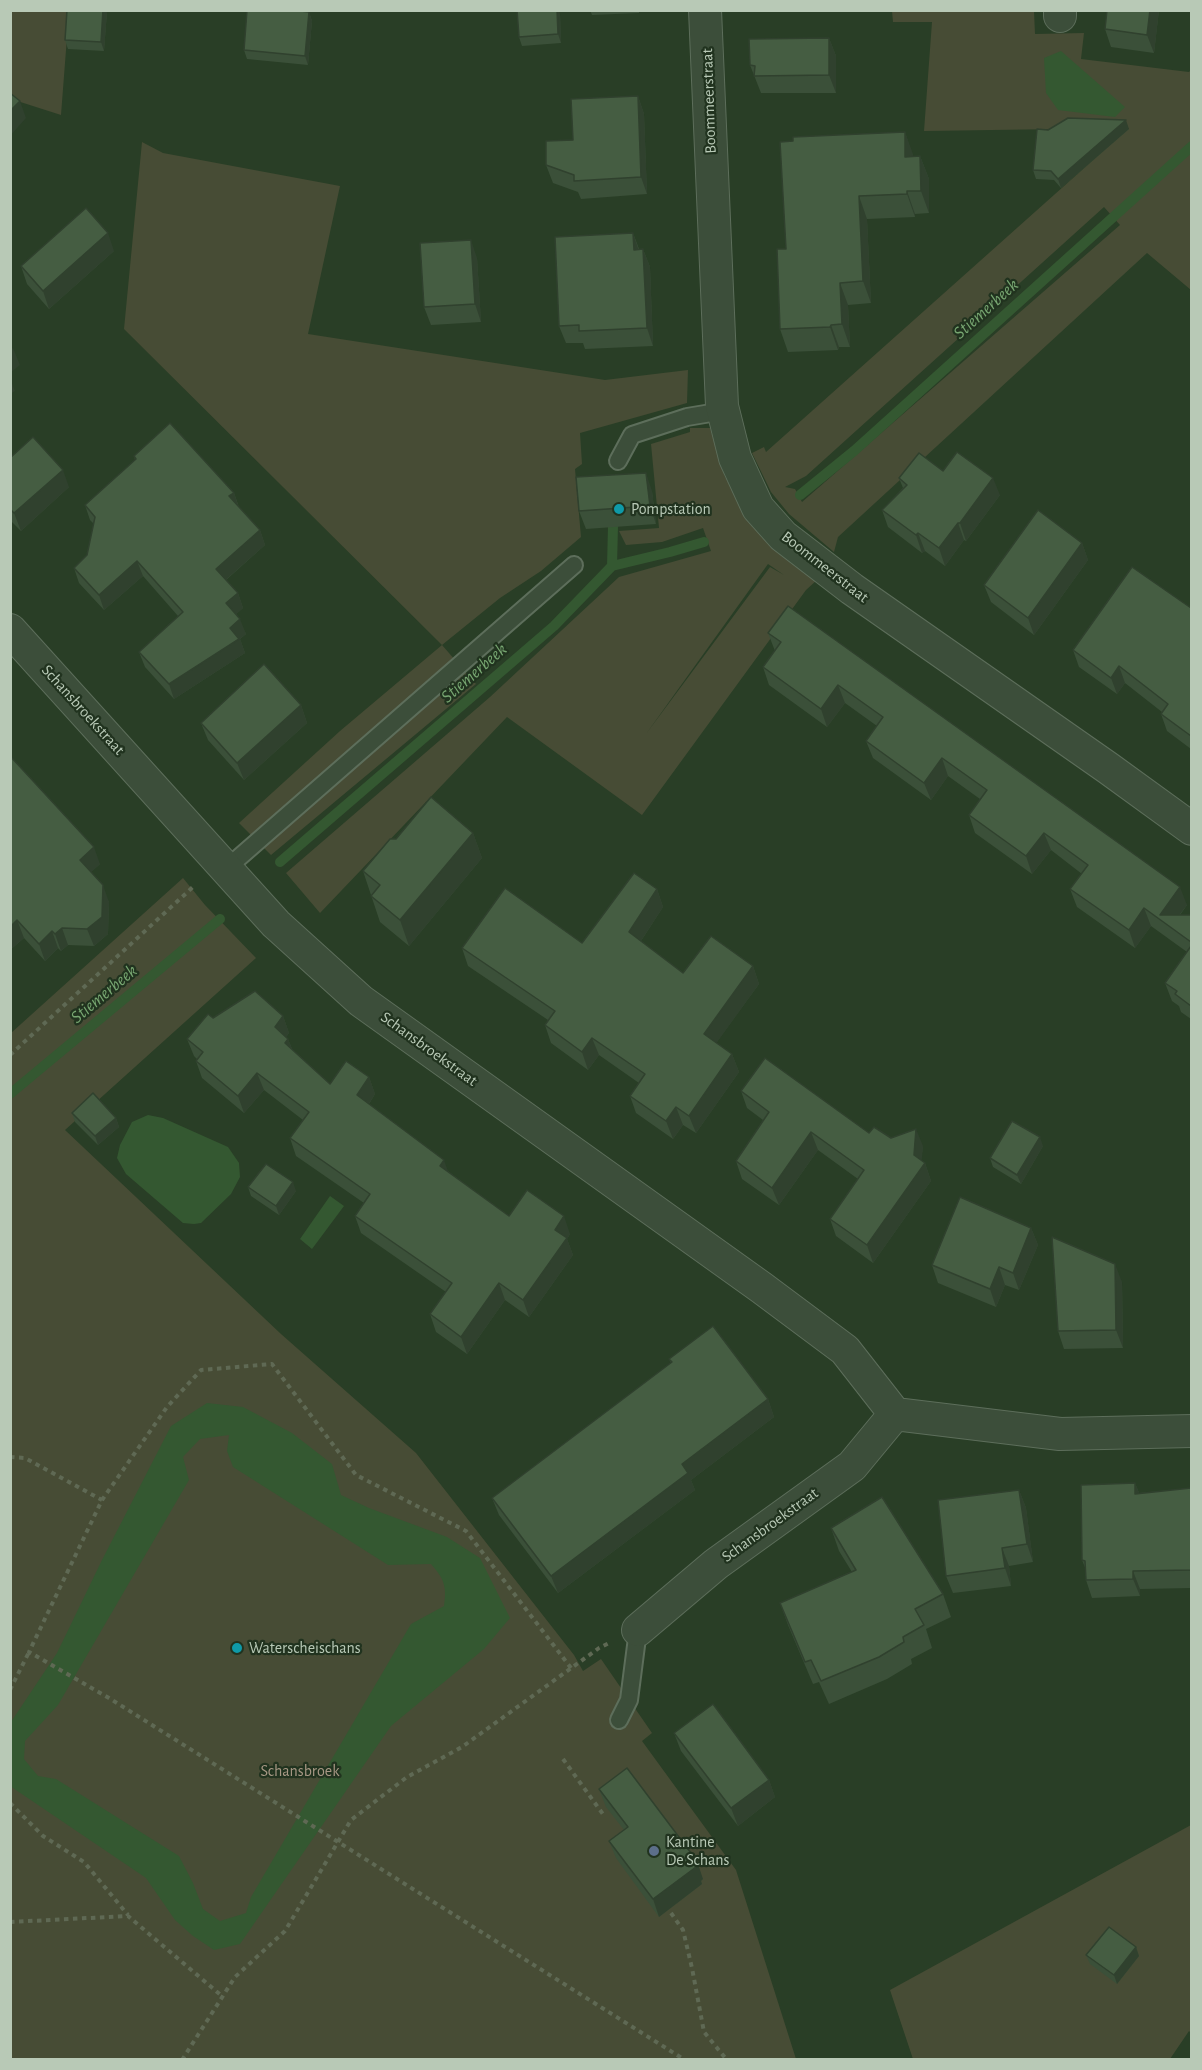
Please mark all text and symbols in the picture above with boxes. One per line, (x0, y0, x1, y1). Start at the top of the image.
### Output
street label: Boommeerstraat (698, 48, 720, 154)
water label: Stiemerbeek (949, 274, 1023, 344)
place label: Pompstation (631, 499, 711, 519)
marker: Pompstation (612, 502, 626, 516)
street label: Boommeerstraat (778, 527, 872, 607)
water label: Stiemerbeek (437, 639, 511, 707)
street label: Schansbroekstraat (37, 661, 129, 759)
water label: Stiemerbeek (66, 960, 142, 1028)
street label: Schansbroekstraat (377, 1007, 481, 1091)
street label: Schansbroekstraat (718, 1483, 822, 1567)
place label: Waterscheischans (249, 1638, 361, 1658)
marker: Waterscheischans (230, 1641, 244, 1655)
park label: Schansbroek (261, 1761, 339, 1781)
place label: Kantine De Schans (666, 1832, 729, 1870)
marker: Kantine De Schans (647, 1844, 661, 1858)

